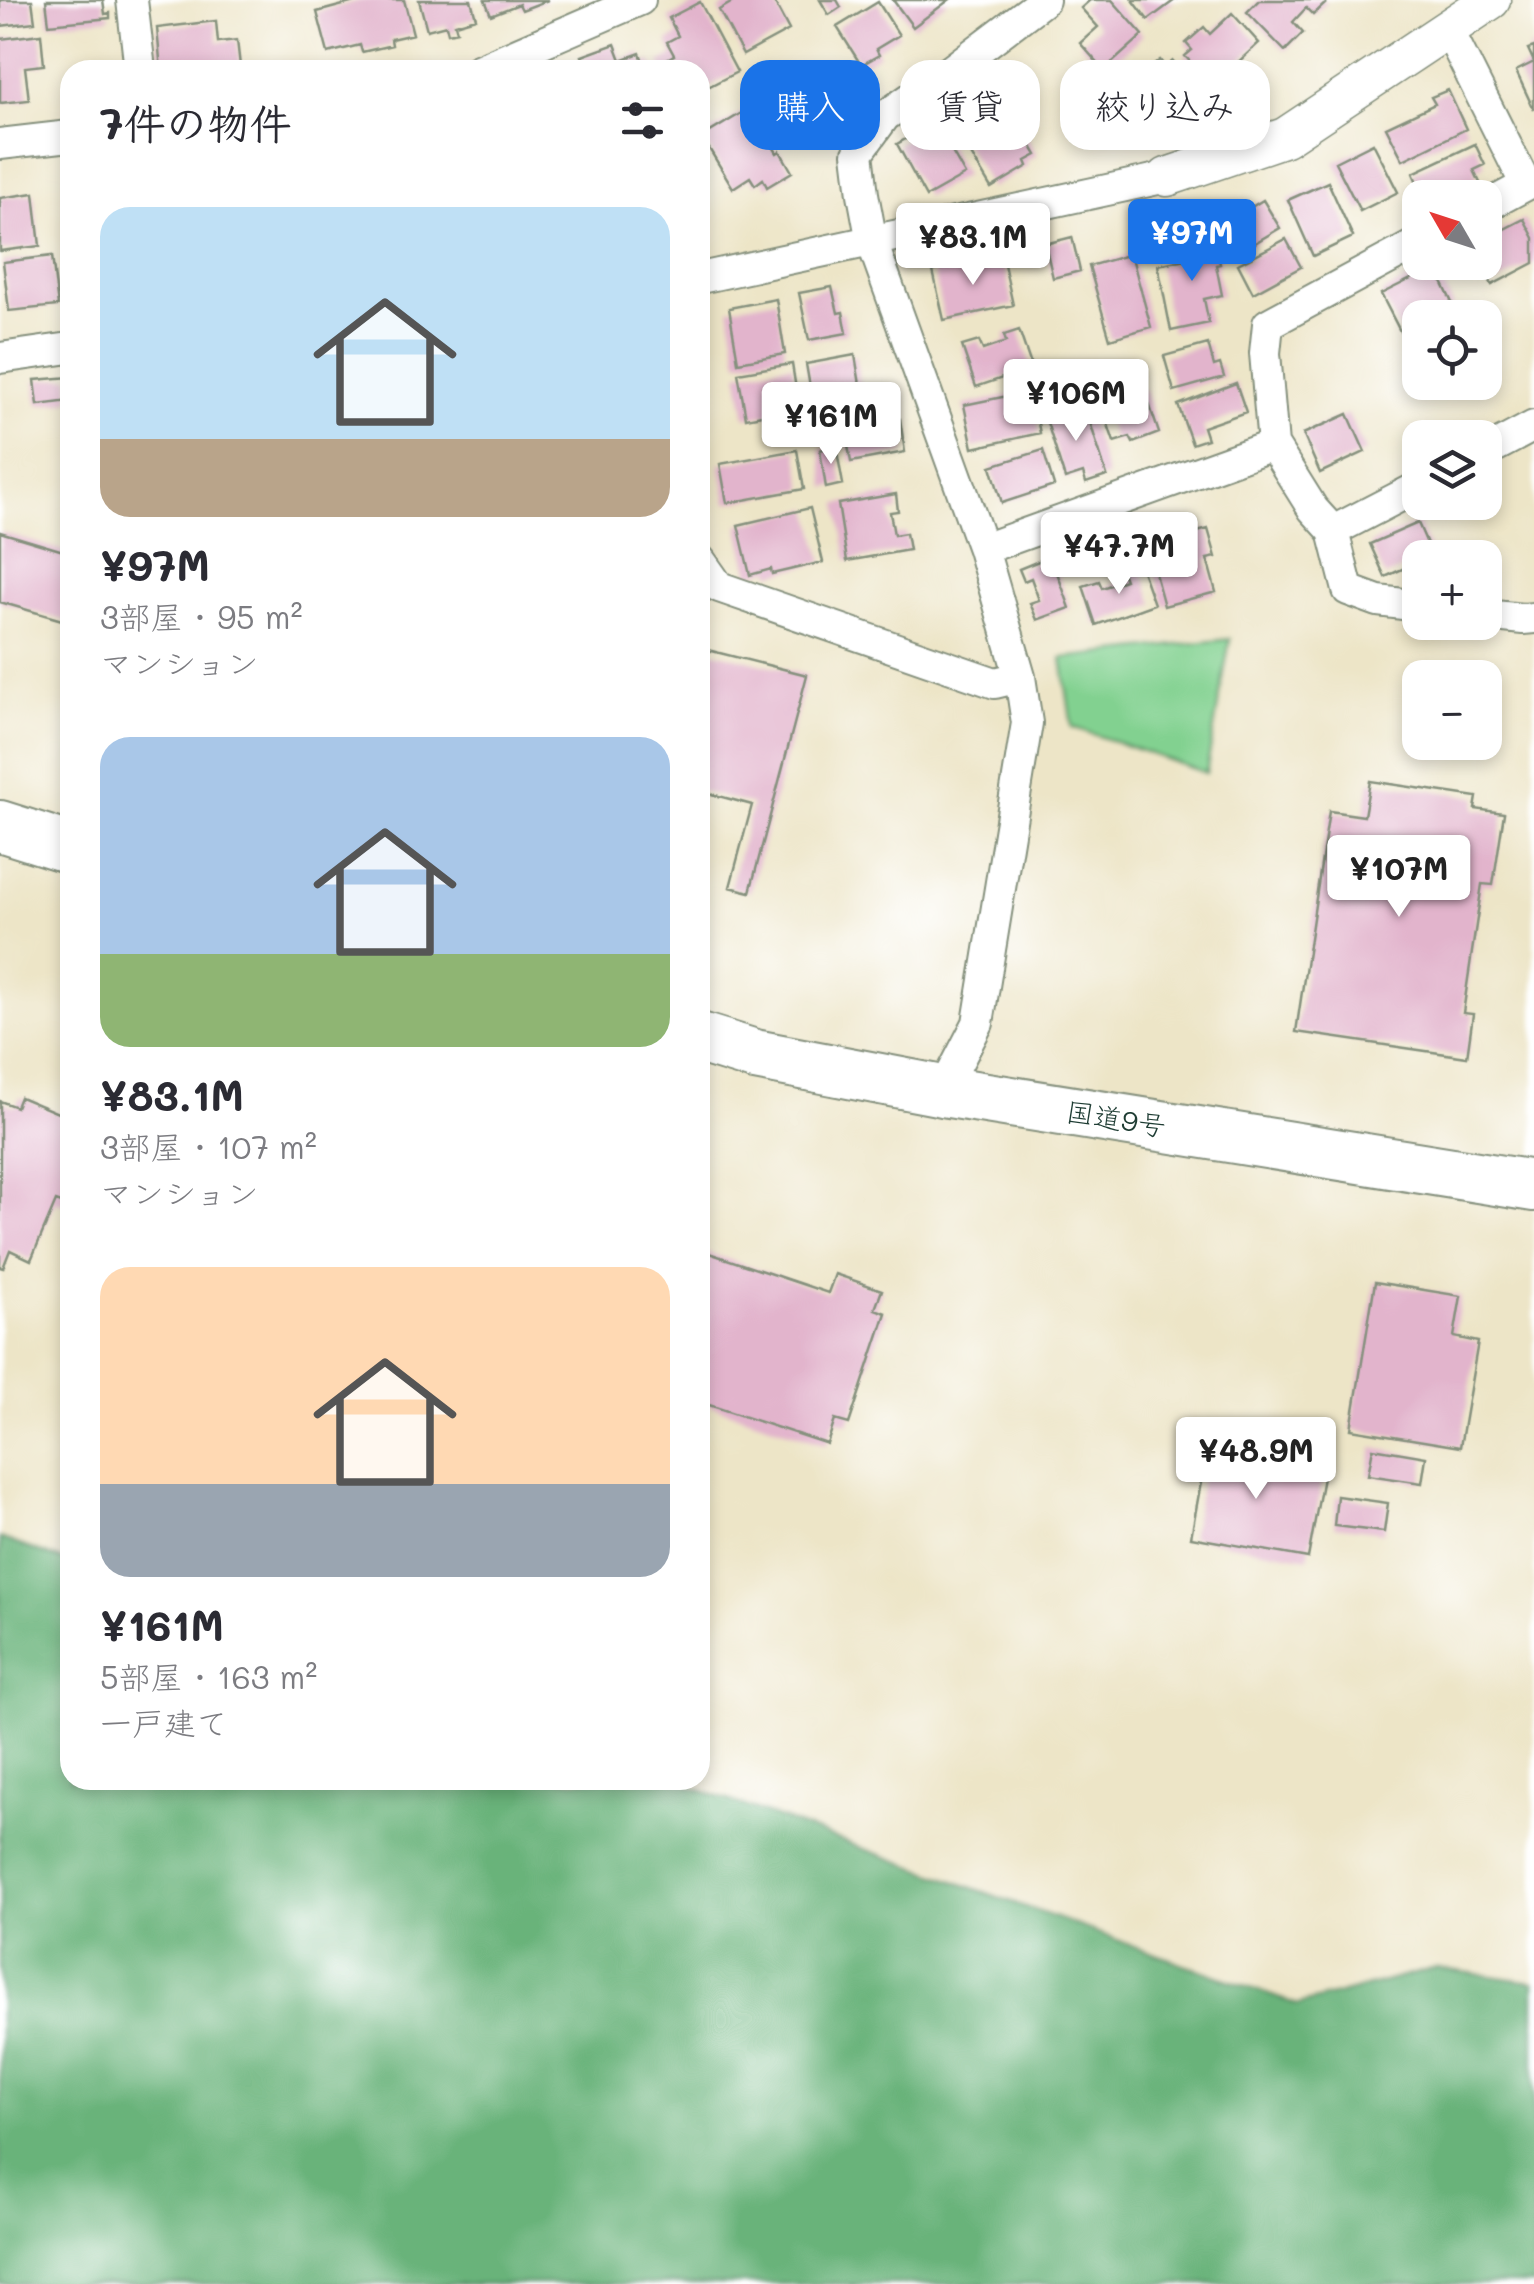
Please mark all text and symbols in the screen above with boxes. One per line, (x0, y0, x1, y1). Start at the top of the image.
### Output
chip: 購入 (740, 60, 880, 150)
chip: 賃貸 (900, 60, 1040, 150)
chip: 絞り込み (1060, 60, 1270, 150)
icon: filters (615, 93, 670, 148)
text: 7件の物件 (100, 95, 291, 150)
north arrow (1402, 180, 1502, 280)
map controls (1402, 180, 1502, 760)
pin: ¥97M (1133, 199, 1251, 284)
pin: ¥83.1M (892, 203, 1054, 288)
text: ¥97M (1150, 210, 1234, 252)
text: ¥83.1M (918, 214, 1028, 256)
icon: home (295, 272, 475, 452)
button: locate (1402, 300, 1502, 400)
pin: ¥106M (1006, 359, 1146, 444)
text: ¥106M (1026, 370, 1126, 412)
pin: ¥161M (761, 382, 901, 467)
text: ¥161M (784, 393, 878, 435)
button: layers (1402, 420, 1502, 520)
pin: ¥47.7M (1038, 512, 1200, 597)
text: ¥47.7M (1063, 523, 1175, 565)
text: ¥97M (100, 537, 210, 592)
button: + (1402, 540, 1502, 640)
text: 3部屋 · 95 m² (100, 595, 303, 637)
text: マンション (100, 641, 259, 683)
button: − (1402, 660, 1502, 760)
icon: home (295, 802, 475, 982)
pin: ¥107M (1329, 835, 1469, 920)
text: ¥107M (1349, 846, 1449, 888)
text: ¥83.1M (100, 1067, 244, 1122)
street label: 国道9号 (1064, 1092, 1169, 1144)
text: 3部屋 · 107 m² (100, 1125, 317, 1167)
text: マンション (100, 1171, 259, 1213)
icon: home (295, 1332, 475, 1512)
pin: ¥48.9M (1175, 1417, 1337, 1502)
text: ¥48.9M (1198, 1428, 1314, 1470)
text: ¥161M (100, 1597, 224, 1652)
text: 5部屋 · 163 m² (100, 1655, 317, 1697)
text: 一戸建て (100, 1701, 228, 1743)

